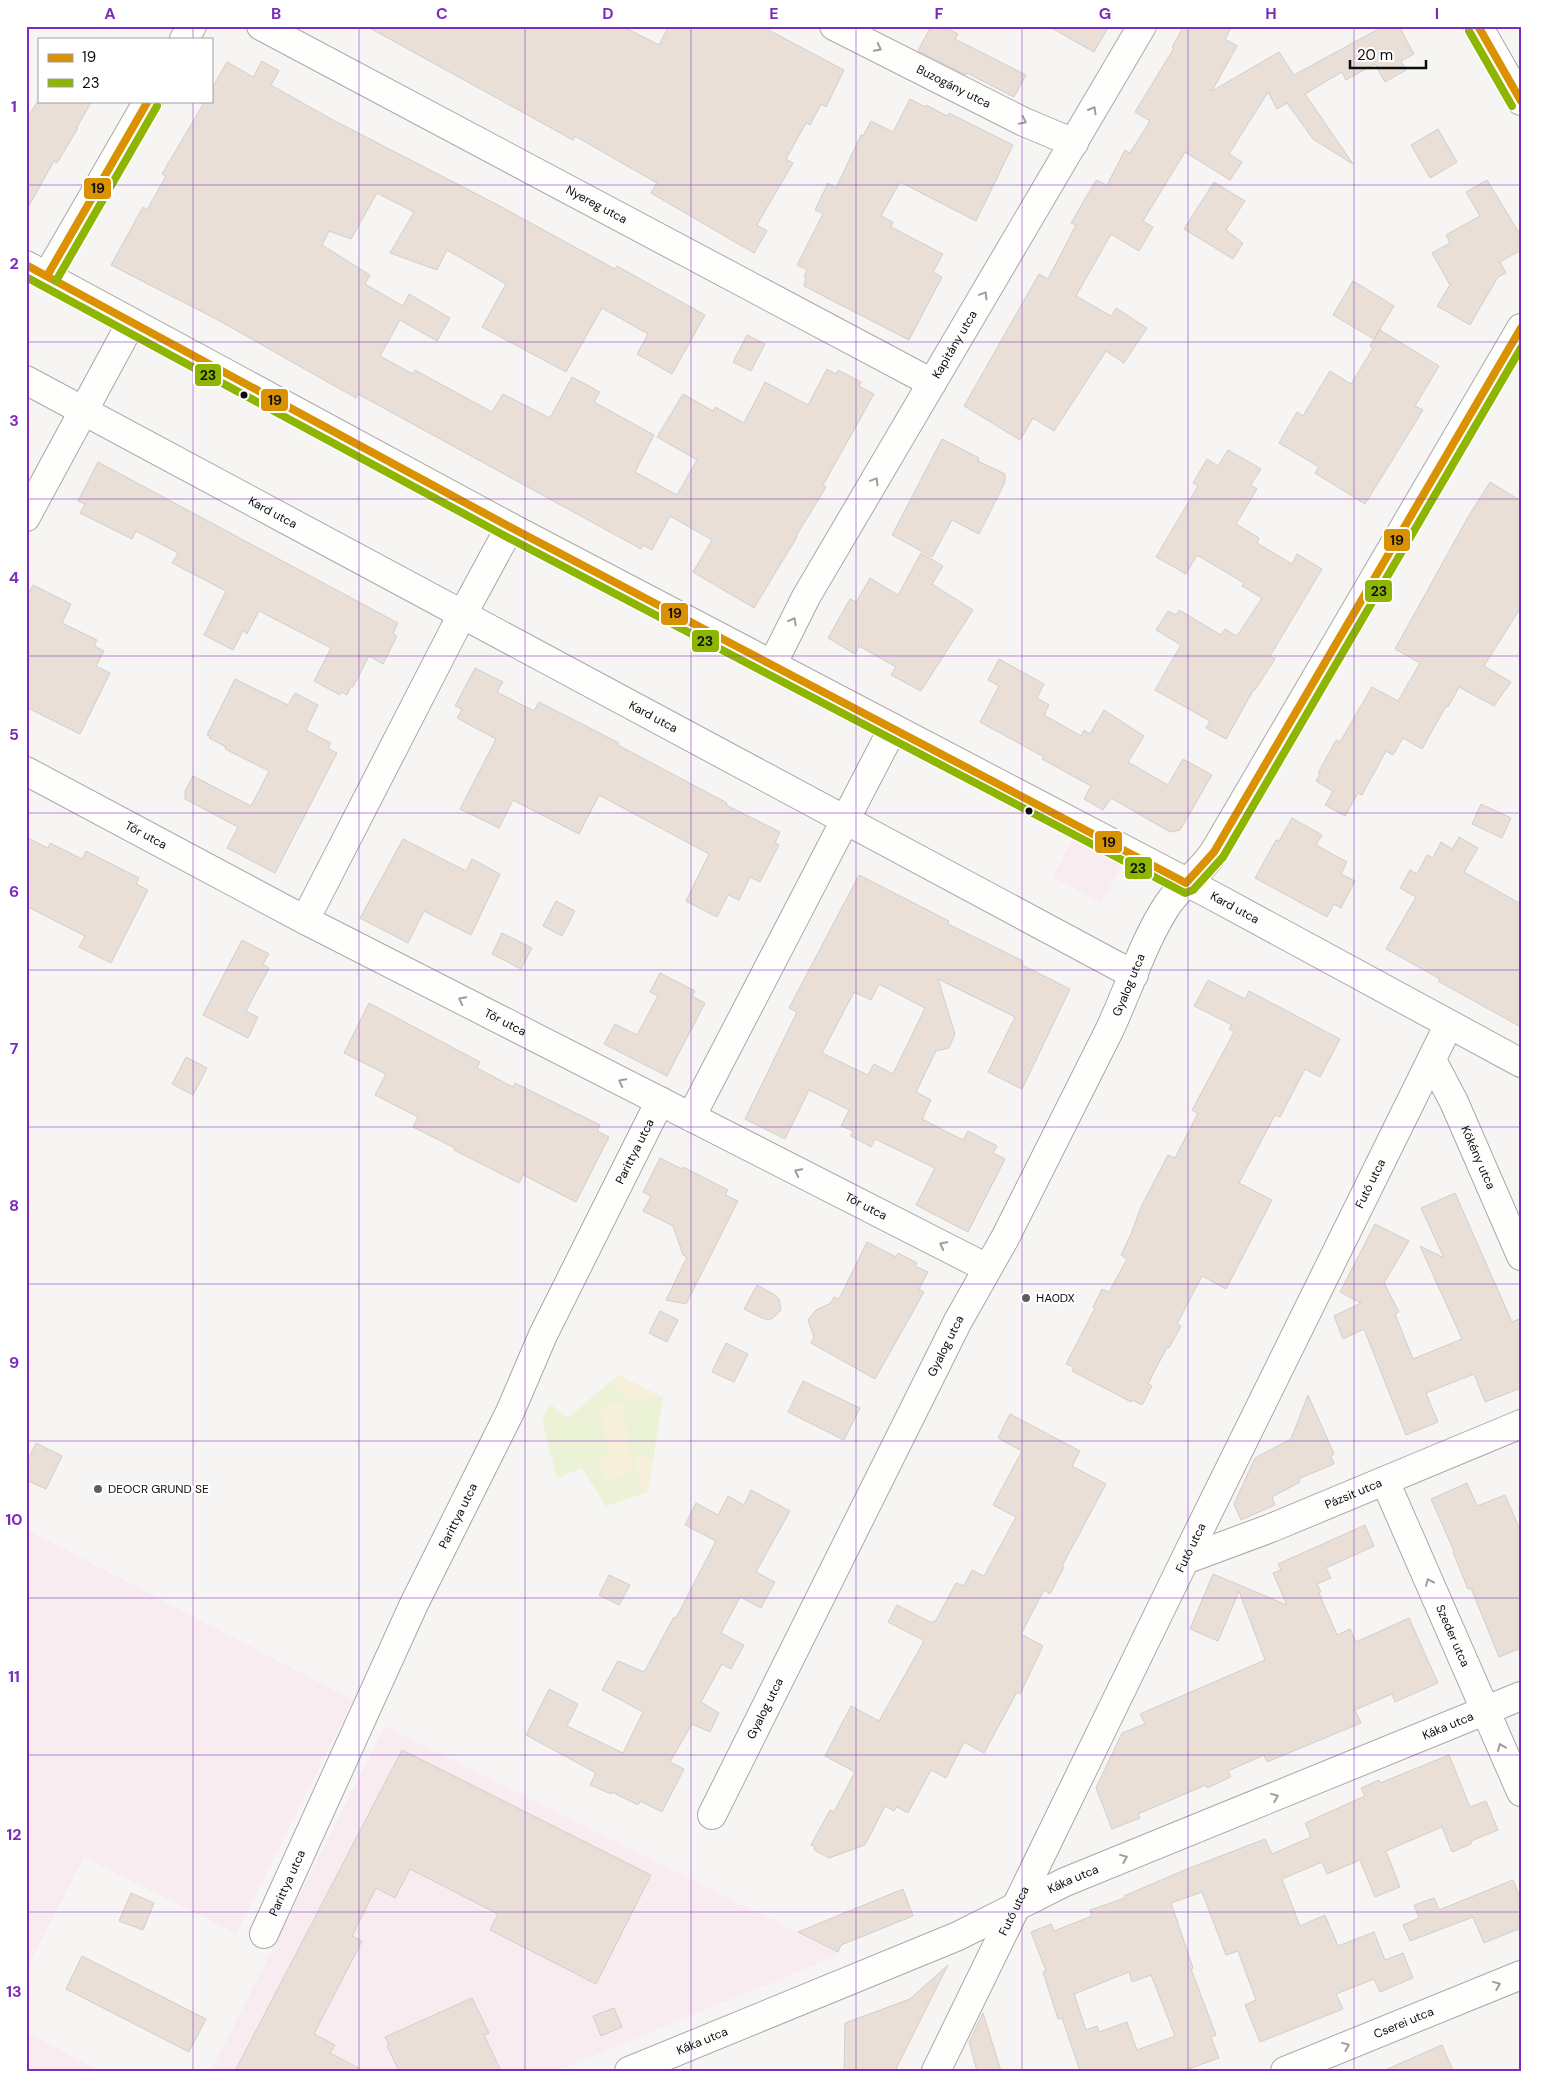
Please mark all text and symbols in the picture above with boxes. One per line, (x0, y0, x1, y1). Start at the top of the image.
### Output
text: A (104, 3, 116, 24)
text: B (271, 3, 281, 24)
text: C (436, 3, 448, 24)
text: D (602, 3, 614, 24)
text: E (769, 3, 779, 24)
text: F (935, 3, 944, 24)
text: G (1099, 3, 1111, 24)
text: H (1265, 3, 1277, 24)
text: I (1435, 3, 1439, 24)
legend (38, 38, 212, 102)
scale bar (1350, 38, 1426, 70)
one-way arrow (873, 42, 882, 52)
text: 20 m (1357, 45, 1393, 65)
text: 19 (82, 47, 96, 67)
street label: Buzogány utca (914, 61, 993, 112)
text: 23 (82, 73, 100, 93)
text: 1 (11, 96, 17, 117)
one-way arrow (1087, 107, 1097, 116)
one-way arrow (1018, 115, 1027, 125)
line badge: 19 (83, 177, 112, 200)
text: 19 (91, 179, 105, 197)
street label: Nyereg utca (563, 182, 630, 227)
text: 2 (9, 253, 19, 274)
one-way arrow (977, 292, 987, 301)
street label: Kapitány utca (928, 308, 981, 381)
line badge: 23 (194, 363, 222, 387)
text: 23 (200, 366, 216, 384)
line badge: 19 (260, 388, 289, 412)
unlabelled marker (239, 390, 249, 400)
text: 19 (268, 391, 282, 409)
text: 3 (9, 410, 19, 431)
one-way arrow (868, 477, 878, 486)
street label: Kard utca (246, 493, 300, 532)
line badge: 19 (1383, 528, 1411, 552)
text: 19 (1390, 531, 1404, 549)
text: 4 (9, 567, 19, 588)
line badge: 23 (1364, 579, 1393, 603)
text: 23 (1371, 582, 1387, 600)
line badge: 19 (660, 602, 689, 626)
text: 19 (668, 604, 682, 622)
one-way arrow (787, 617, 797, 626)
line badge: 23 (691, 629, 720, 653)
text: 23 (697, 632, 713, 650)
street label: Kard utca (626, 697, 680, 736)
text: 5 (9, 724, 19, 745)
unlabelled marker (1024, 806, 1034, 816)
street label: Tőr utca (122, 817, 170, 853)
line badge: 19 (1094, 830, 1123, 854)
text: 19 (1102, 833, 1116, 851)
line badge: 23 (1124, 856, 1153, 880)
text: 23 (1130, 859, 1146, 877)
text: 6 (9, 881, 19, 902)
street label: Kard utca (1208, 888, 1262, 927)
street label: Gyalog utca (1109, 951, 1149, 1019)
one-way arrow (458, 996, 467, 1006)
street label: Tőr utca (481, 1005, 529, 1040)
text: 7 (10, 1038, 19, 1059)
one-way arrow (619, 1078, 628, 1088)
street label: Parittya utca (612, 1116, 658, 1187)
street label: Kökény utca (1457, 1123, 1499, 1192)
street label: Futó utca (1351, 1156, 1389, 1211)
one-way arrow (795, 1168, 804, 1178)
street label: Tőr utca (842, 1189, 890, 1224)
text: 8 (9, 1195, 19, 1216)
one-way arrow (939, 1241, 948, 1251)
place label: HA0DX (1036, 1290, 1075, 1306)
marker: HA0DX (1020, 1292, 1032, 1304)
street label: Gyalog utca (924, 1312, 968, 1379)
text: 9 (9, 1352, 19, 1373)
street label: Pázsit utca (1322, 1475, 1384, 1513)
place label: DEOCR GRUND SE (108, 1481, 209, 1497)
street label: Parittya utca (435, 1481, 481, 1551)
marker: DEOCR GRUND SE (92, 1483, 104, 1495)
text: 10 (5, 1509, 23, 1530)
street label: Futó utca (1172, 1520, 1210, 1575)
one-way arrow (1425, 1578, 1436, 1587)
street label: Szeder utca (1432, 1602, 1473, 1669)
text: 11 (8, 1666, 20, 1687)
street label: Gyalog utca (743, 1675, 787, 1742)
street label: Káka utca (1420, 1708, 1476, 1743)
one-way arrow (1497, 1743, 1508, 1752)
one-way arrow (1270, 1793, 1279, 1803)
text: 12 (6, 1824, 22, 1845)
street label: Parittya utca (265, 1847, 309, 1919)
one-way arrow (1119, 1854, 1128, 1864)
street label: Káka utca (1045, 1861, 1101, 1897)
street label: Futó utca (995, 1884, 1033, 1938)
text: 13 (6, 1981, 22, 2002)
one-way arrow (1492, 1981, 1501, 1991)
street label: Cserei utca (1371, 2003, 1436, 2042)
street label: Káka utca (674, 2023, 730, 2059)
one-way arrow (1341, 2042, 1350, 2052)

